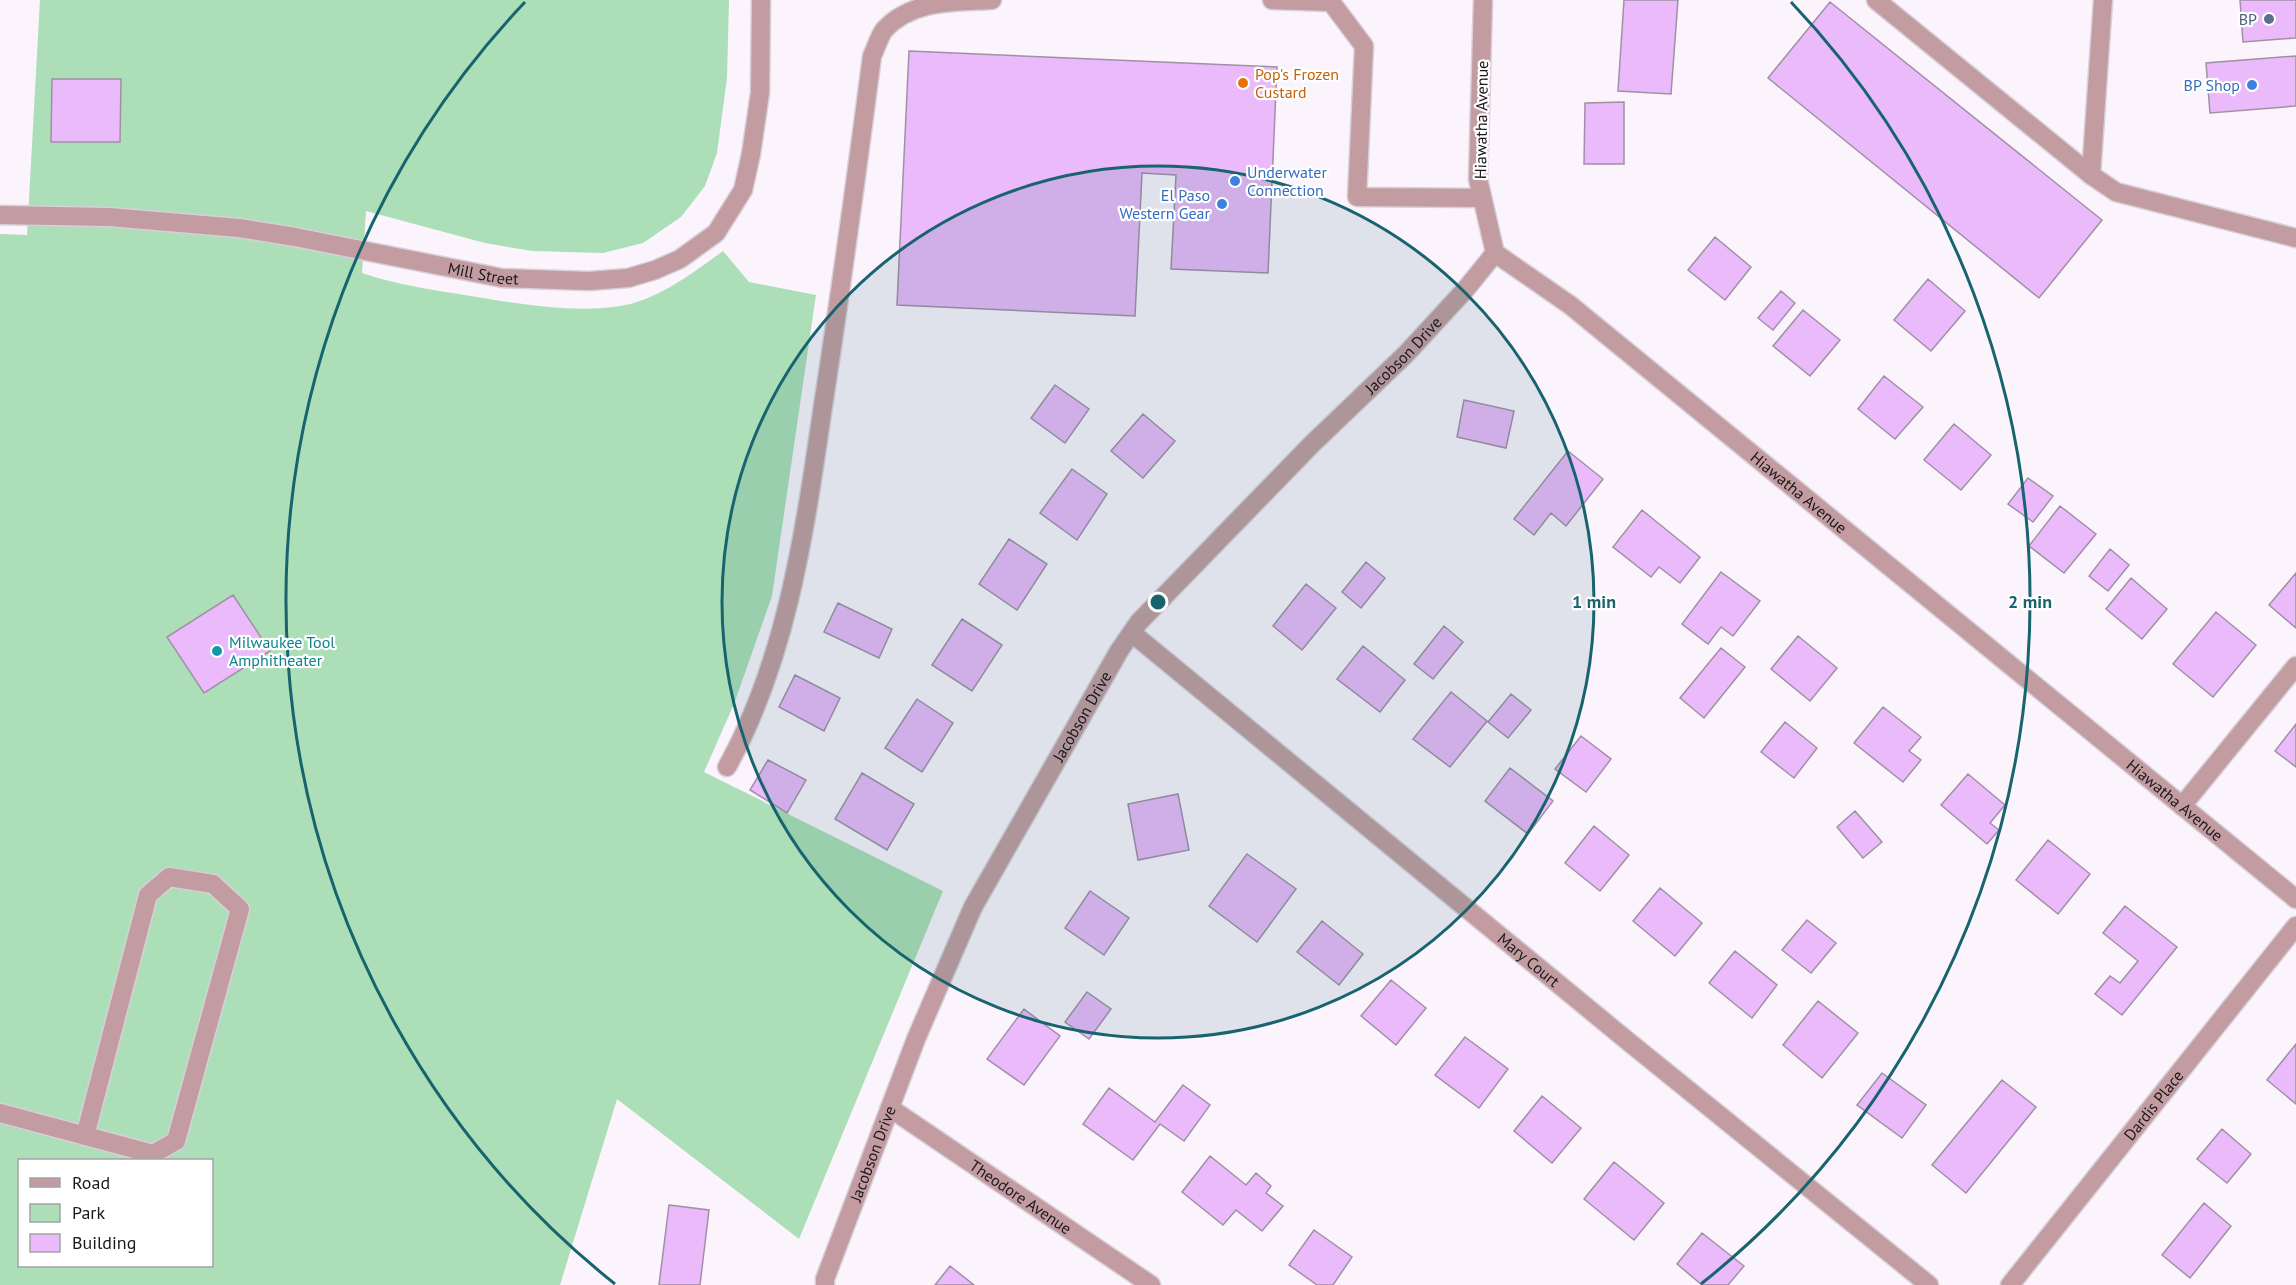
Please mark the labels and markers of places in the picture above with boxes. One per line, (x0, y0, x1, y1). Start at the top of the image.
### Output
place label: BP (2239, 9, 2257, 29)
marker: BP (2262, 12, 2276, 26)
place label: Pop's Frozen Custard (1255, 64, 1339, 102)
place label: BP Shop (2184, 75, 2240, 95)
marker: Pop's Frozen Custard (1236, 76, 1250, 90)
marker: BP Shop (2245, 78, 2259, 92)
place label: Underwater Connection (1247, 162, 1327, 200)
marker: Underwater Connection (1228, 174, 1242, 188)
place label: El Paso Western Gear (1119, 185, 1211, 223)
marker: El Paso Western Gear (1215, 197, 1229, 211)
centre of rings (1148, 592, 1168, 612)
place label: Milwaukee Tool Amphitheater (229, 632, 335, 670)
marker: Milwaukee Tool Amphitheater (210, 644, 224, 658)

